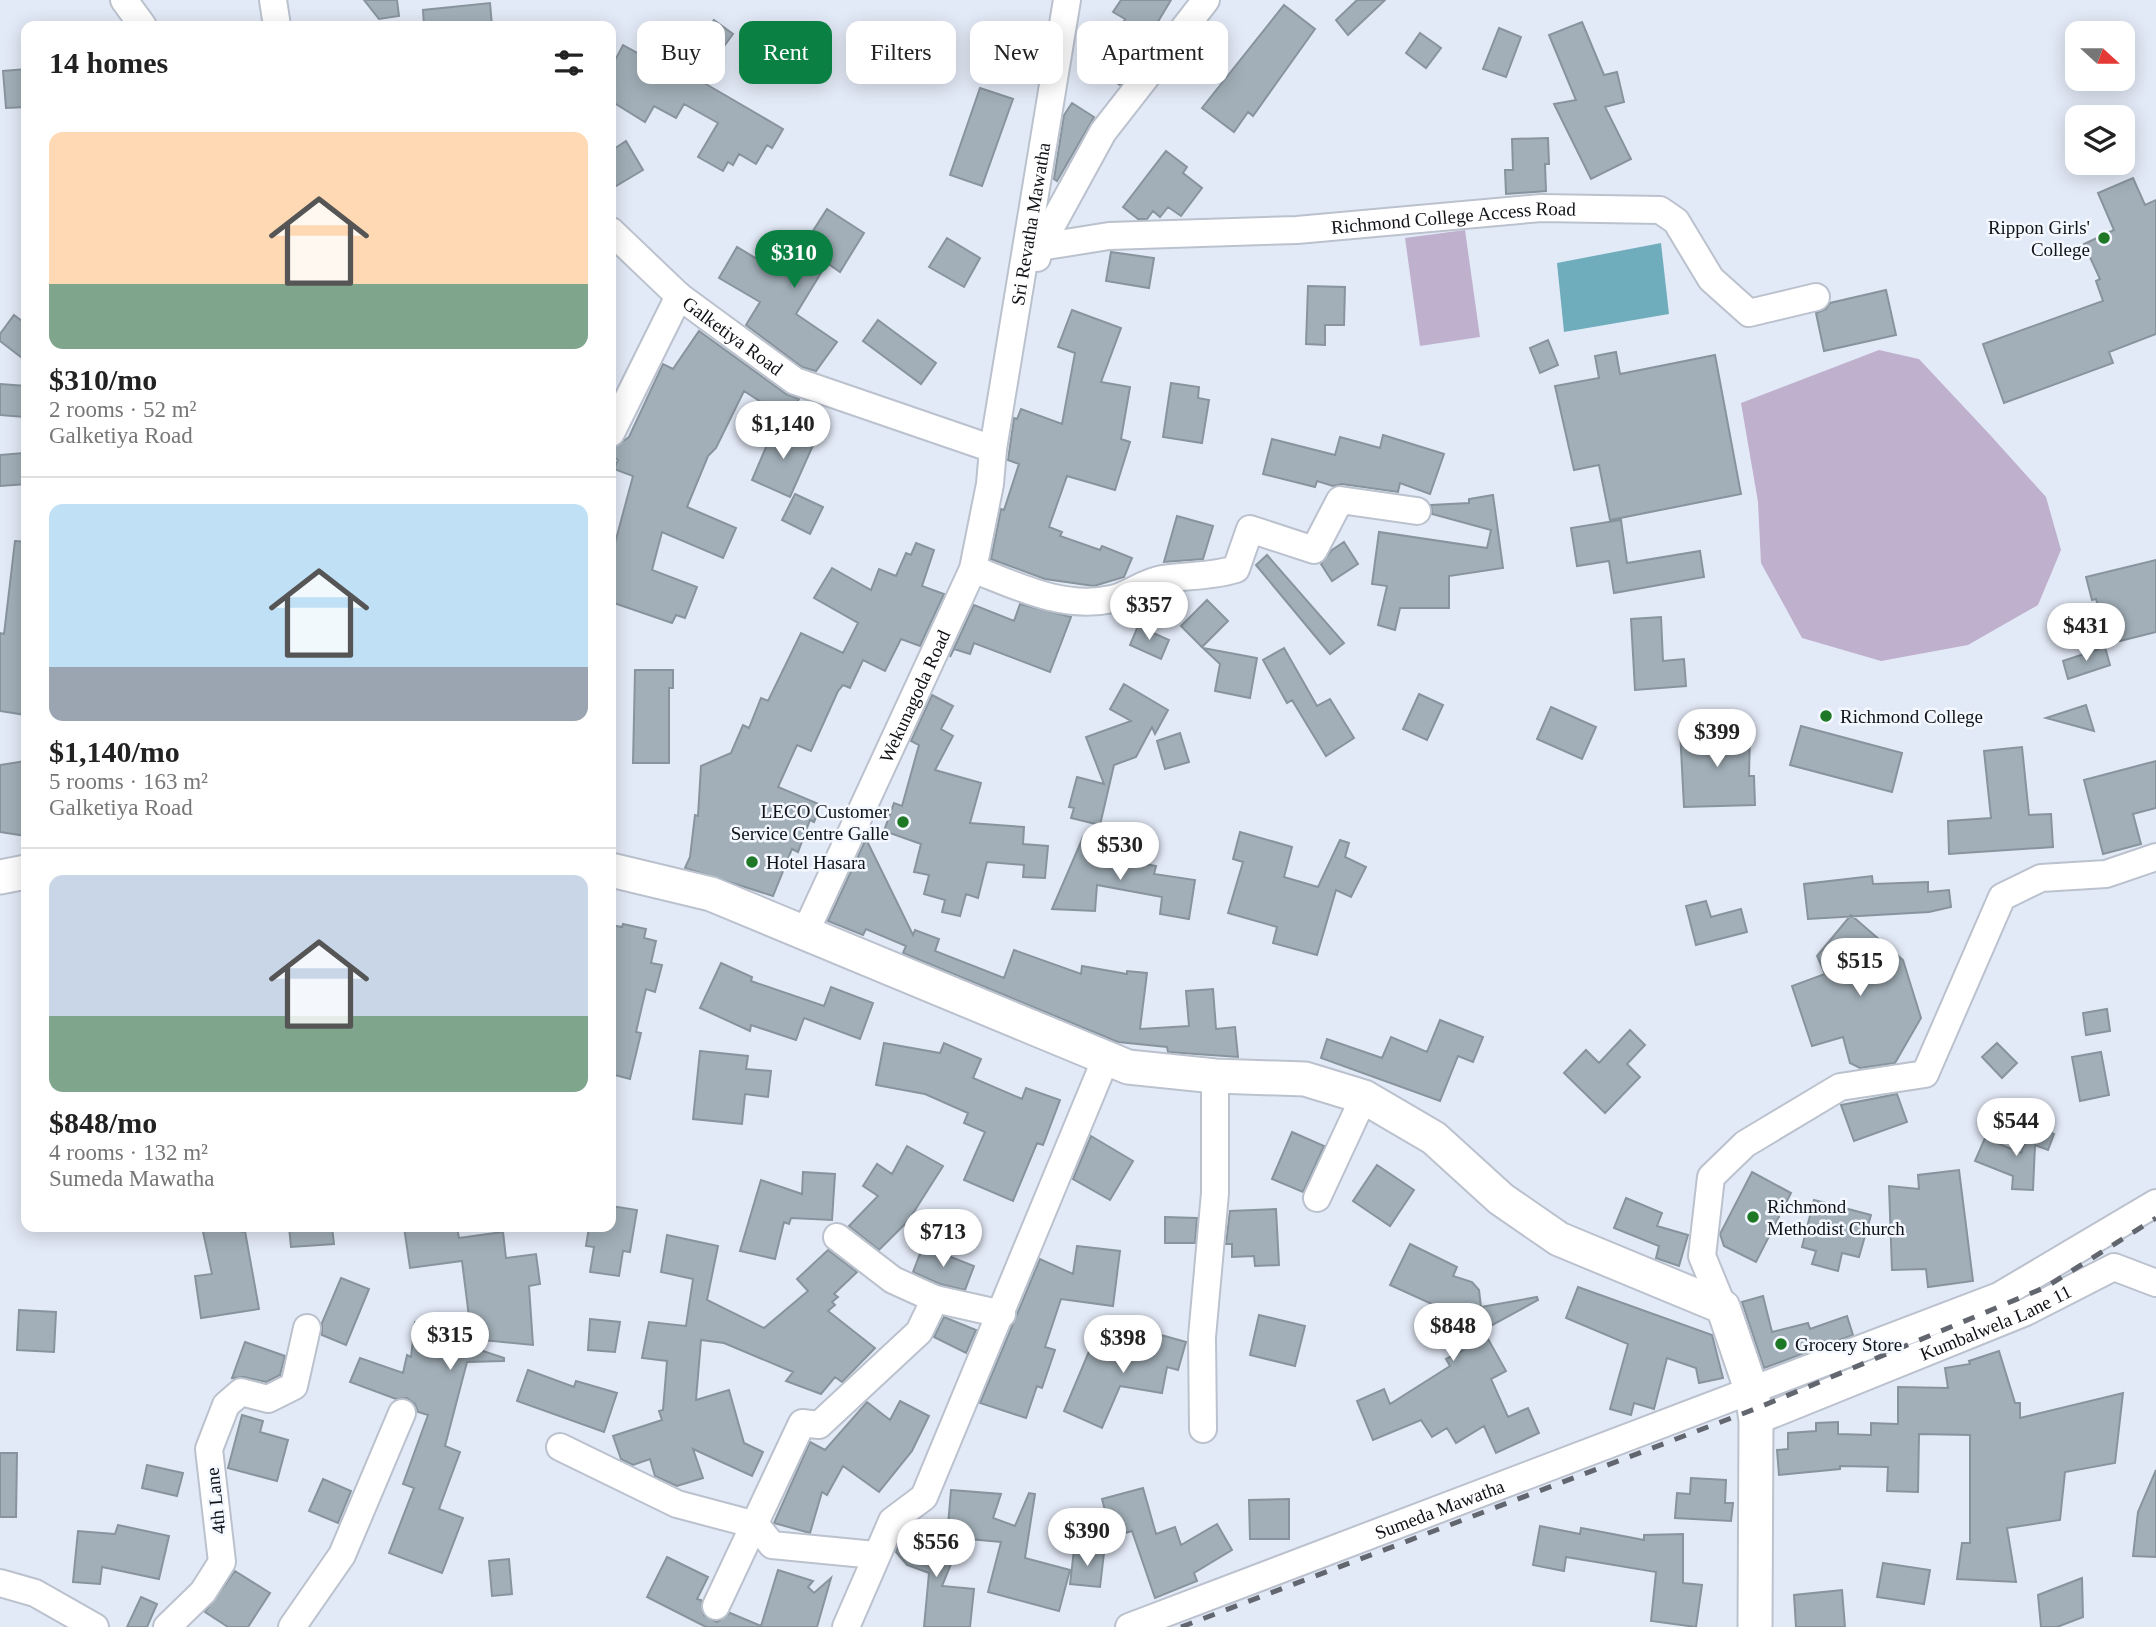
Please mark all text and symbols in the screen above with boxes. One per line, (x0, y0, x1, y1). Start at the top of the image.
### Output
chip: Buy (637, 21, 725, 84)
chip: Rent (739, 21, 832, 84)
chip: Filters (846, 21, 956, 84)
chip: New (970, 21, 1063, 84)
chip: Apartment (1077, 21, 1228, 84)
north arrow (2065, 21, 2135, 91)
map controls (2065, 21, 2135, 175)
icon: filters (550, 44, 588, 82)
text: 14 homes (49, 46, 168, 79)
button: layers (2065, 105, 2135, 175)
street label: Sri Revatha Mawatha (1007, 140, 1054, 307)
icon: home (256, 178, 382, 304)
street label: Richmond College Access Road (1330, 198, 1576, 238)
place label: Rippon Girls' College (1988, 217, 2090, 260)
pin: $310 (753, 230, 835, 290)
marker: Rippon Girls' College (2096, 230, 2112, 246)
text: $310 (771, 240, 817, 265)
street label: Galketiya Road (679, 292, 787, 380)
text: $310/mo (49, 363, 157, 396)
text: 2 rooms · 52 m² (49, 397, 196, 422)
pin: $1,140 (726, 402, 840, 461)
text: $1,140 (751, 411, 815, 436)
text: Galketiya Road (49, 423, 193, 448)
icon: home (256, 550, 382, 676)
pin: $357 (1108, 582, 1190, 642)
text: $357 (1126, 592, 1172, 617)
pin: $431 (2045, 604, 2127, 663)
text: $431 (2063, 613, 2109, 638)
street label: Wekunagoda Road (875, 626, 955, 766)
place label: Richmond College (1840, 706, 1983, 727)
marker: Richmond College (1818, 708, 1834, 724)
pin: $399 (1676, 710, 1758, 769)
text: $399 (1694, 719, 1740, 744)
text: $1,140/mo (49, 735, 180, 768)
text: 5 rooms · 163 m² (49, 769, 208, 794)
text: Galketiya Road (49, 795, 193, 820)
place label: LECO Customer Service Centre Galle (731, 801, 890, 844)
marker: LECO Customer Service Centre Galle (895, 814, 911, 830)
pin: $530 (1079, 822, 1161, 882)
text: $530 (1097, 832, 1143, 857)
place label: Hotel Hasara (766, 852, 866, 873)
marker: Hotel Hasara (744, 854, 760, 870)
icon: home (256, 921, 382, 1047)
pin: $515 (1819, 939, 1901, 998)
text: $515 (1837, 948, 1883, 973)
pin: $544 (1975, 1098, 2057, 1158)
text: $848/mo (49, 1106, 157, 1139)
text: $544 (1993, 1108, 2039, 1133)
text: 4 rooms · 132 m² (49, 1140, 208, 1165)
text: Sumeda Mawatha (49, 1166, 214, 1191)
place label: Richmond Methodist Church (1767, 1196, 1905, 1239)
marker: Richmond Methodist Church (1745, 1209, 1761, 1225)
pin: $713 (902, 1210, 984, 1269)
text: $713 (920, 1219, 966, 1244)
street label: Kumbalwela Lane 11 (1917, 1281, 2075, 1365)
pin: $848 (1412, 1304, 1494, 1363)
pin: $315 (409, 1312, 491, 1372)
text: $848 (1430, 1313, 1476, 1338)
pin: $398 (1082, 1316, 1164, 1375)
text: $315 (427, 1322, 473, 1347)
text: $398 (1100, 1325, 1146, 1350)
place label: Grocery Store (1795, 1334, 1902, 1355)
marker: Grocery Store (1773, 1336, 1789, 1352)
street label: 4th Lane (202, 1467, 229, 1535)
street label: Sumeda Mawatha (1372, 1475, 1508, 1544)
pin: $390 (1046, 1508, 1128, 1568)
text: $390 (1064, 1518, 1110, 1543)
pin: $556 (895, 1520, 977, 1579)
text: $556 (913, 1529, 959, 1554)

